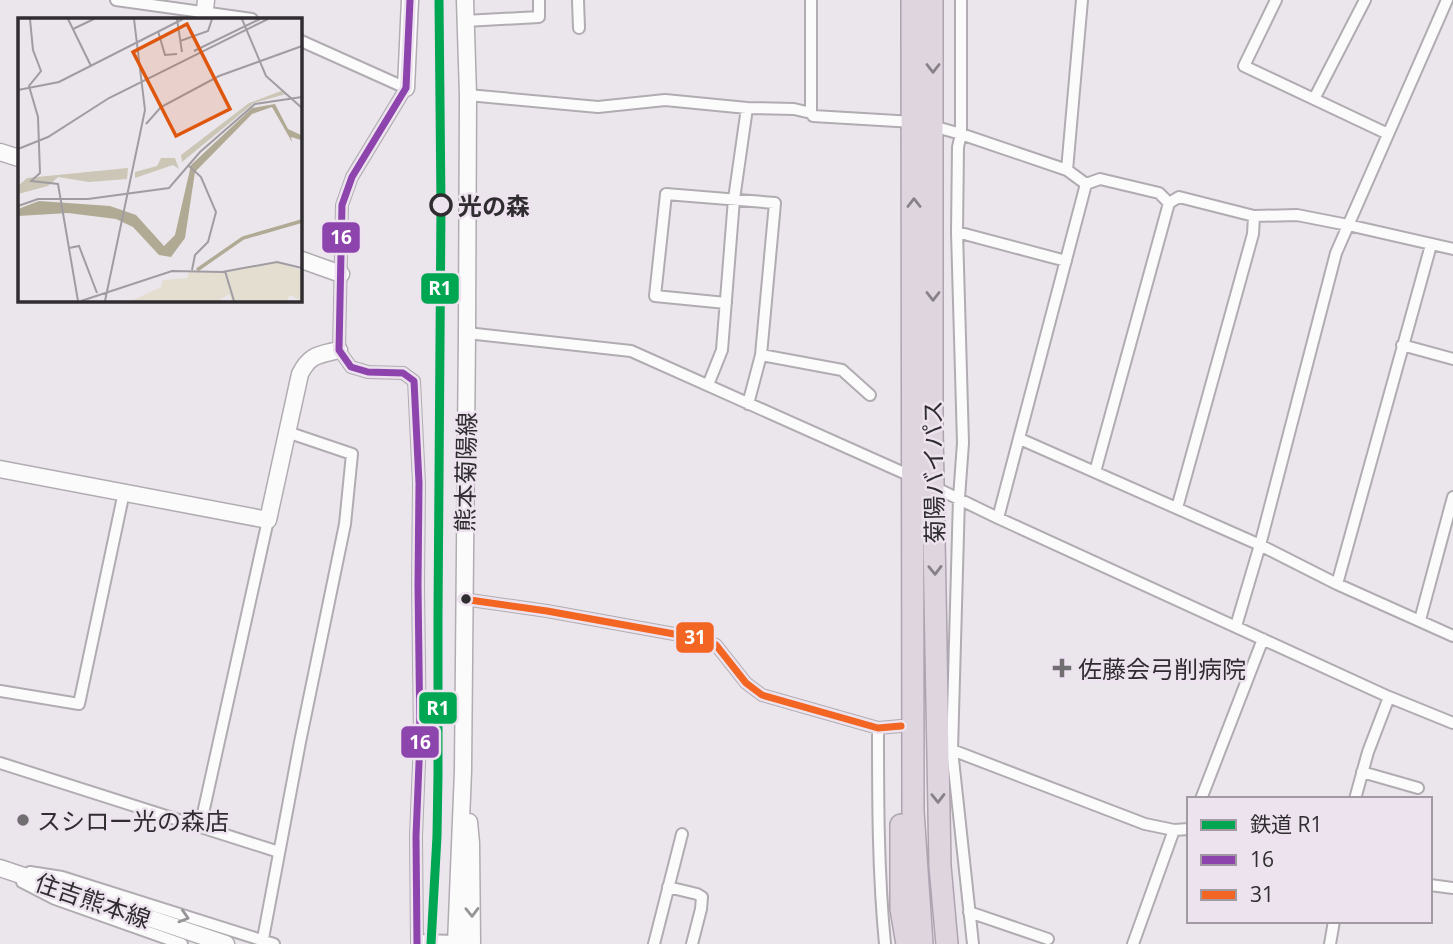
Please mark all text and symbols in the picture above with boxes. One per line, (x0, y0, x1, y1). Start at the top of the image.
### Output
inset map (18, 18, 301, 301)
one-way arrow (925, 63, 941, 74)
place label: 光の森 (458, 189, 530, 222)
marker: 光の森 (430, 194, 452, 216)
one-way arrow (906, 197, 922, 207)
line badge: 16 (321, 221, 361, 254)
text: 16 (330, 224, 352, 250)
line badge: R1 (420, 272, 460, 305)
text: R1 (428, 275, 452, 301)
one-way arrow (925, 290, 940, 301)
street label: 菊陽バイパス (915, 400, 951, 544)
street label: 熊本菊陽線 (447, 412, 483, 532)
one-way arrow (927, 566, 943, 576)
unlabelled marker (459, 592, 473, 606)
line badge: 31 (675, 621, 715, 654)
text: 31 (684, 624, 706, 650)
place label: 佐藤会弓削病院 (1078, 652, 1246, 685)
marker: 佐藤会弓削病院 (1052, 658, 1072, 678)
line badge: R1 (418, 691, 458, 725)
text: R1 (426, 695, 450, 721)
line badge: 16 (400, 725, 440, 759)
text: 16 (409, 729, 431, 755)
one-way arrow (931, 793, 946, 804)
legend (1187, 797, 1432, 923)
place label: スシロー光の森店 (37, 804, 229, 837)
text: 鉄道 R1 (1250, 810, 1322, 838)
marker: スシロー光の森店 (15, 812, 31, 828)
text: 16 (1250, 845, 1274, 873)
street label: 住吉熊本線 (31, 865, 155, 935)
text: 31 (1250, 880, 1274, 908)
one-way arrow (465, 907, 480, 918)
one-way arrow (177, 908, 189, 923)

